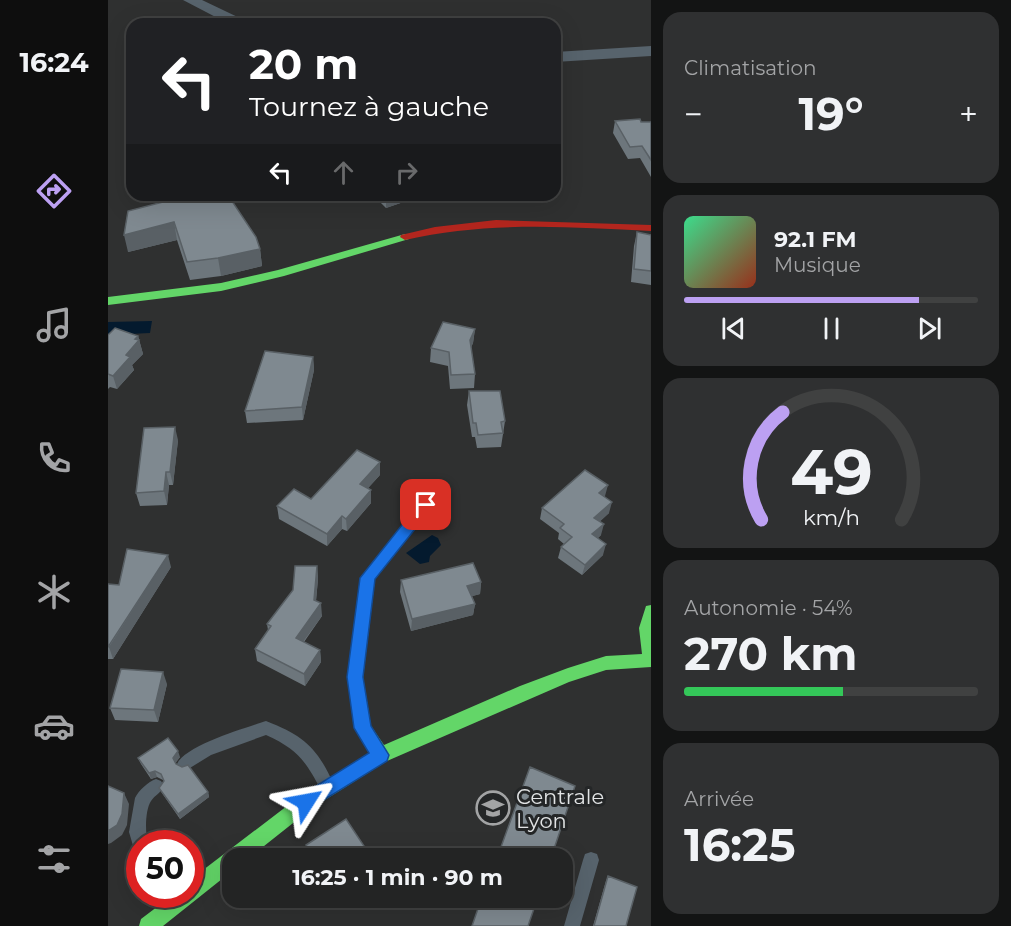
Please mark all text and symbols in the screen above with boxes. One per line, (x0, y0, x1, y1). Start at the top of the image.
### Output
text: 20 m (249, 38, 358, 90)
icon: left (150, 42, 228, 120)
text: 16:24 (19, 46, 89, 79)
text: Climatisation (684, 56, 817, 80)
text: 19° (798, 86, 864, 141)
text: Tournez à gauche (249, 90, 489, 123)
text: − (684, 94, 703, 134)
text: + (959, 94, 978, 134)
icon: left (264, 156, 297, 189)
icon: ahead (327, 156, 360, 189)
icon: right (390, 156, 423, 189)
icon: directions (33, 170, 75, 212)
text: 92.1 FM (774, 226, 856, 253)
text: Musique (774, 253, 861, 277)
icon: music (33, 304, 75, 346)
icon: previous (717, 312, 750, 345)
icon: pause (815, 312, 848, 345)
icon: next (913, 312, 946, 345)
text: 49 (790, 434, 872, 510)
icon: phone (33, 437, 75, 479)
pin (400, 479, 451, 530)
icon: arrive (409, 488, 442, 521)
text: km/h (802, 504, 860, 530)
icon: climate (33, 571, 75, 613)
text: Autonomie · 54% (684, 596, 853, 620)
text: 270 km (684, 626, 857, 681)
icon: car (33, 705, 75, 747)
position arrow (274, 770, 338, 834)
place label: Centrale Lyon (516, 784, 604, 833)
text: Arrivée (684, 787, 754, 811)
school or university icon: Centrale Lyon (475, 790, 511, 826)
text: 16:25 (684, 817, 795, 872)
speed limit sign: 50 (126, 830, 204, 908)
icon: filters (33, 838, 75, 880)
text: 16:25 · 1 min · 90 m (292, 864, 503, 891)

